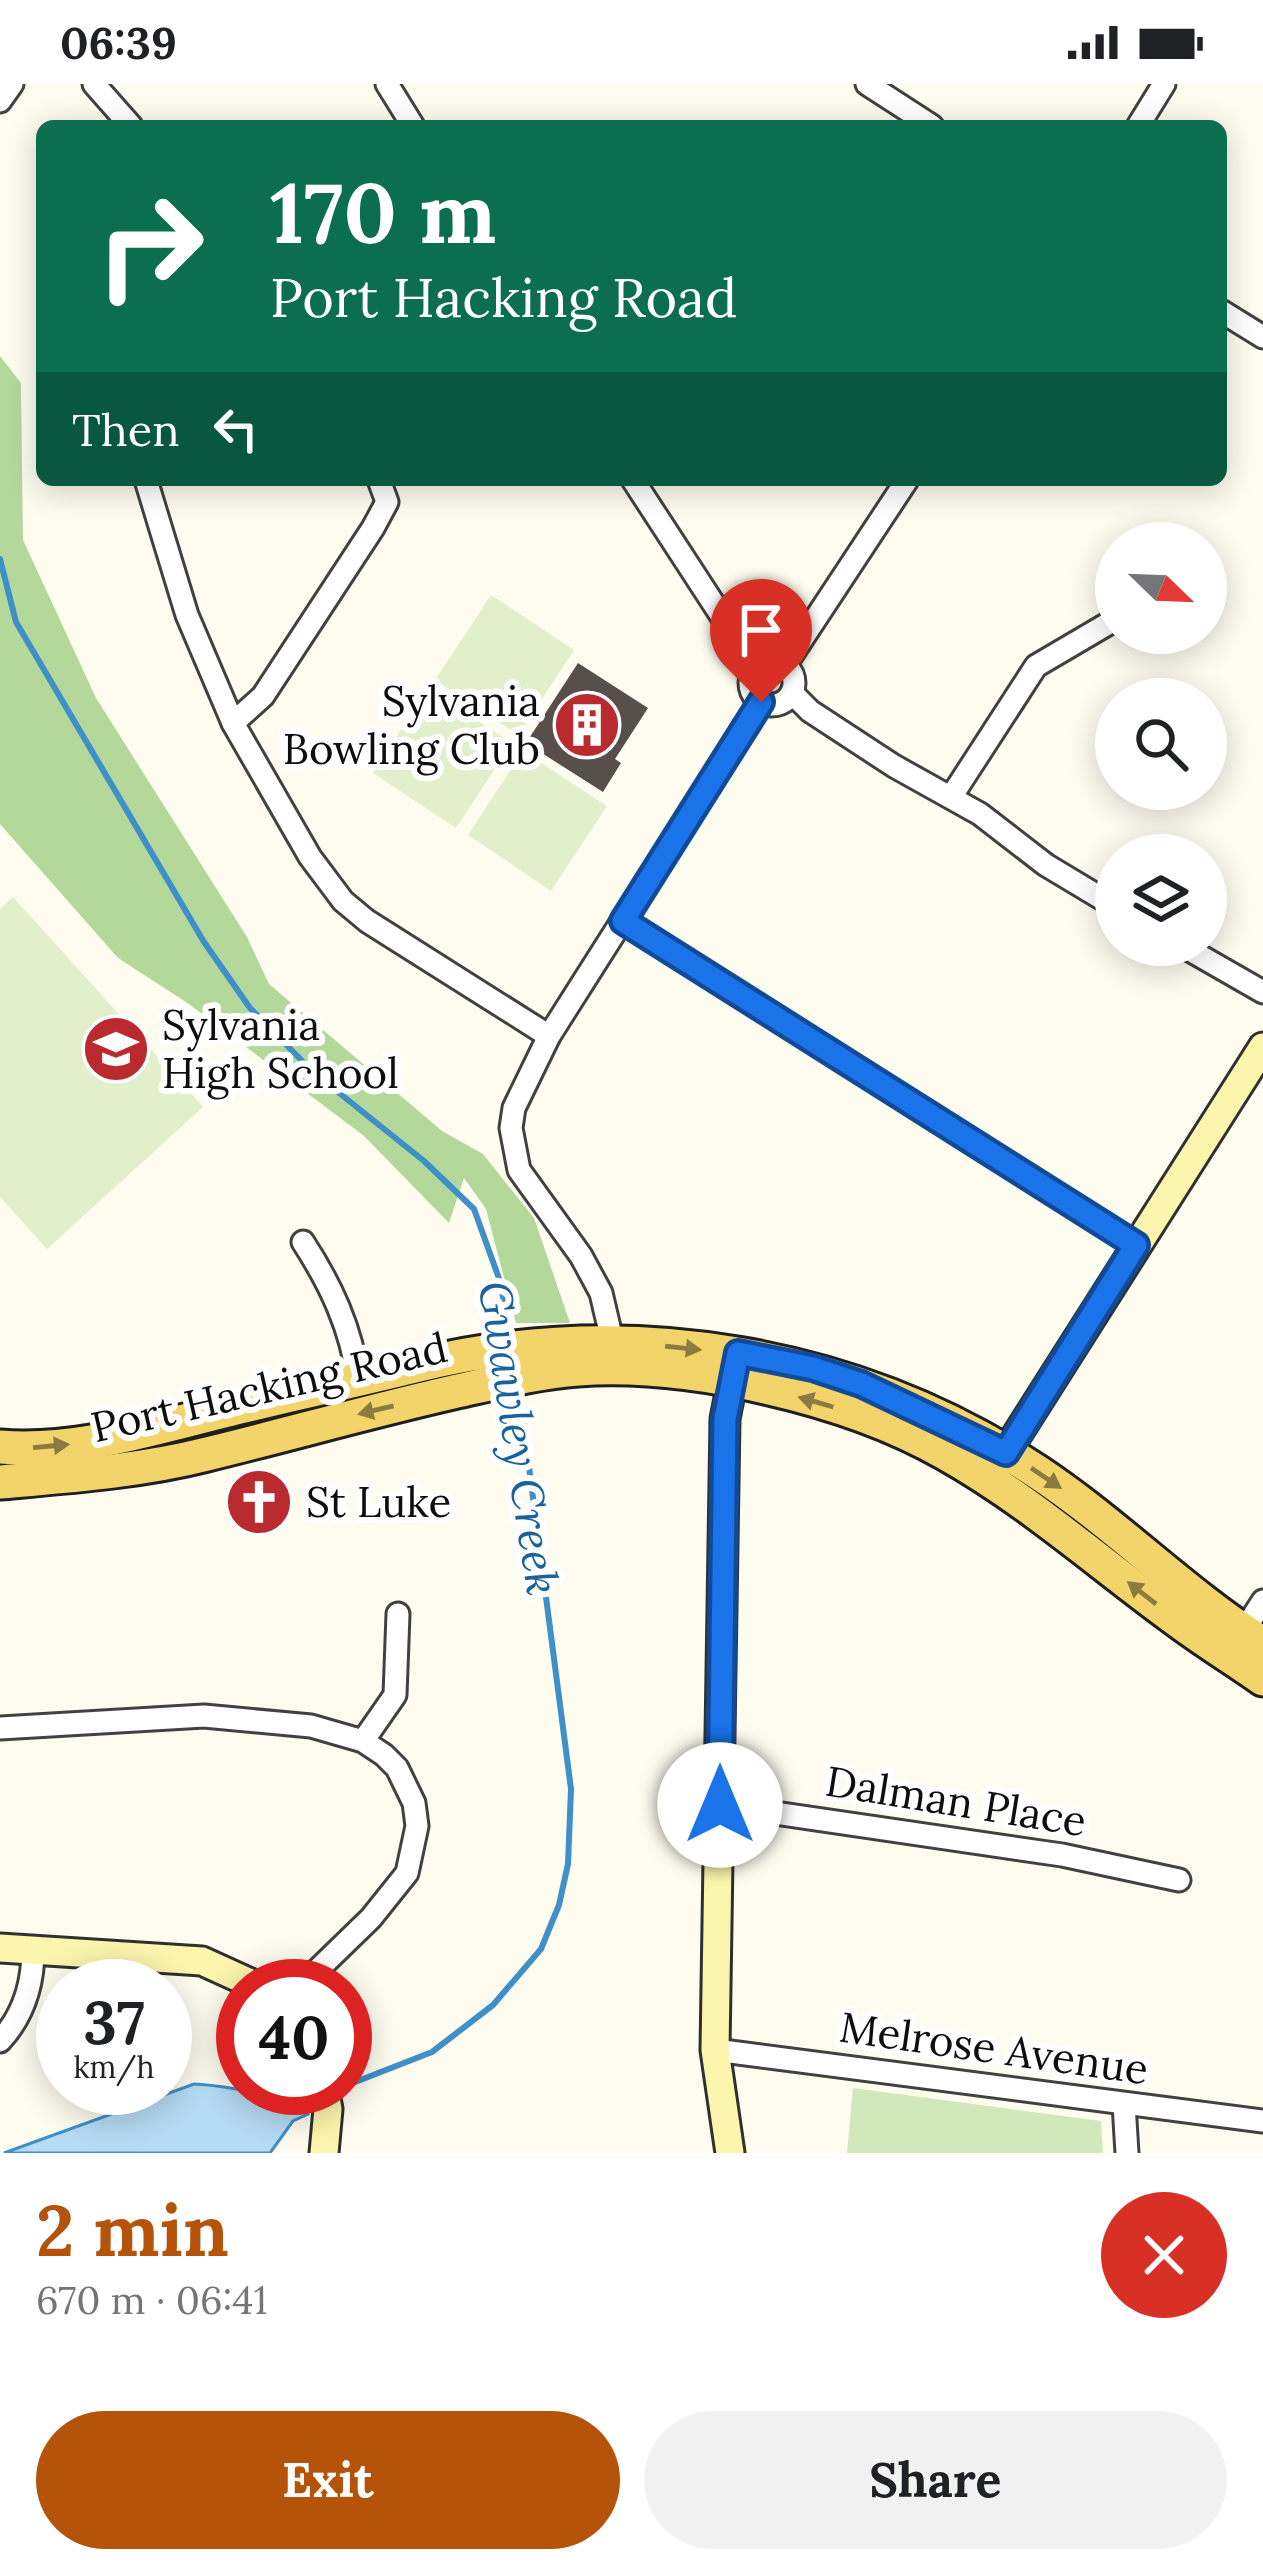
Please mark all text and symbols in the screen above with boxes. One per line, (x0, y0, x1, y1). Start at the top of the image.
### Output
text: 06:39 (60, 14, 177, 71)
text: 170 m (270, 158, 496, 266)
icon: right (72, 168, 228, 324)
text: Port Hacking Road (270, 263, 737, 332)
icon: left (203, 396, 269, 462)
text: Then (72, 401, 179, 458)
north arrow (1095, 522, 1227, 654)
map controls (1095, 522, 1227, 966)
pin (710, 579, 812, 702)
icon: arrive (728, 597, 794, 663)
place label: Sylvania Bowling Club (283, 674, 540, 776)
button: search (1095, 678, 1227, 810)
building icon: Sylvania Bowling Club (552, 690, 622, 760)
button: layers (1095, 834, 1227, 966)
place label: Sylvania High School (162, 998, 399, 1100)
school or university icon: Sylvania High School (81, 1014, 151, 1084)
water label: Gwawley Creek (467, 1277, 572, 1599)
street label: Port Hacking Road (86, 1320, 452, 1454)
one-way arrow (665, 1339, 702, 1358)
one-way arrow (797, 1392, 834, 1410)
one-way arrow (356, 1401, 394, 1420)
one-way arrow (33, 1436, 70, 1455)
one-way arrow (1029, 1466, 1062, 1489)
church icon: St Luke (224, 1467, 294, 1537)
place label: St Luke (306, 1475, 451, 1529)
one-way arrow (1127, 1581, 1158, 1606)
position arrow (657, 1742, 783, 1868)
street label: Dalman Place (822, 1754, 1090, 1848)
speed limit sign: 40 (216, 1959, 372, 2115)
text: 37 (83, 1984, 145, 2060)
street label: Melrose Avenue (836, 2000, 1152, 2096)
text: km/h (73, 2048, 155, 2086)
text: 2 min (36, 2184, 229, 2276)
button: close (1101, 2192, 1227, 2318)
text: 670 m · 06:41 (36, 2275, 268, 2325)
button: Exit (36, 2411, 620, 2549)
button: Share (644, 2411, 1227, 2549)

